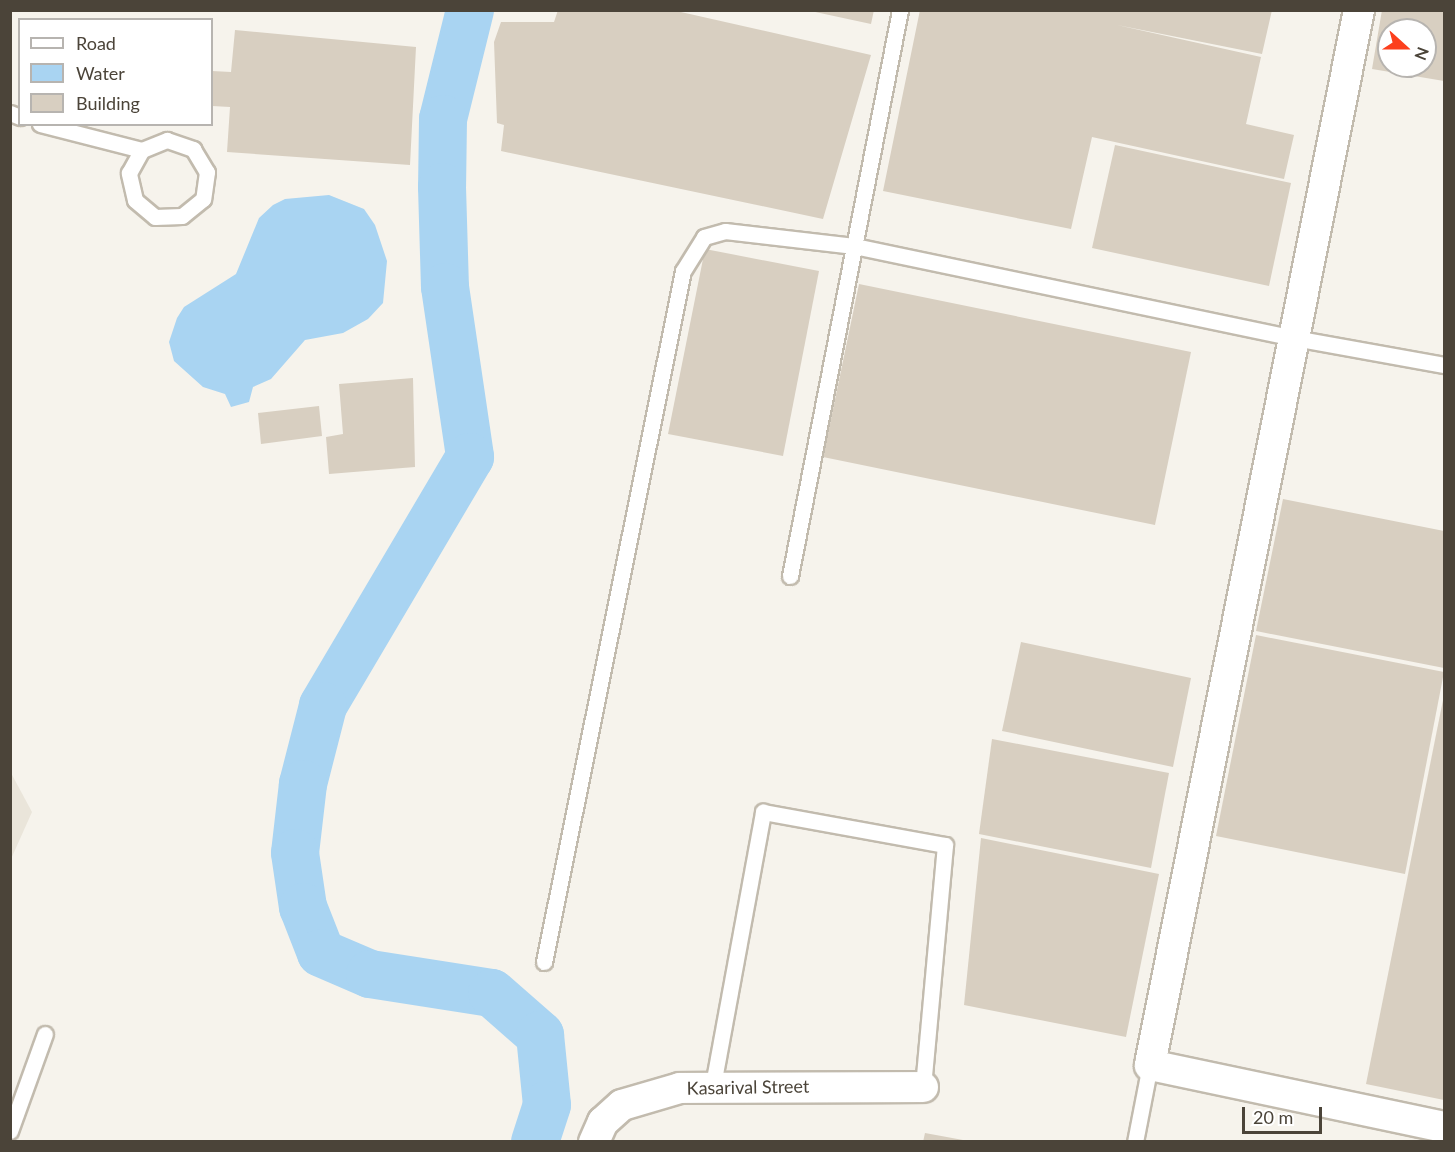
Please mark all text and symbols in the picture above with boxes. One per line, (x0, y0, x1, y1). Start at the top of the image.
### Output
legend (18, 18, 213, 126)
north arrow (1377, 18, 1437, 78)
text: Road (76, 32, 116, 54)
text: N (1411, 45, 1433, 63)
text: Water (76, 62, 125, 84)
text: Building (76, 92, 140, 114)
street label: Kasarival Street (686, 1075, 810, 1099)
scale bar (1245, 1095, 1324, 1133)
text: 20 m (1253, 1106, 1293, 1128)

